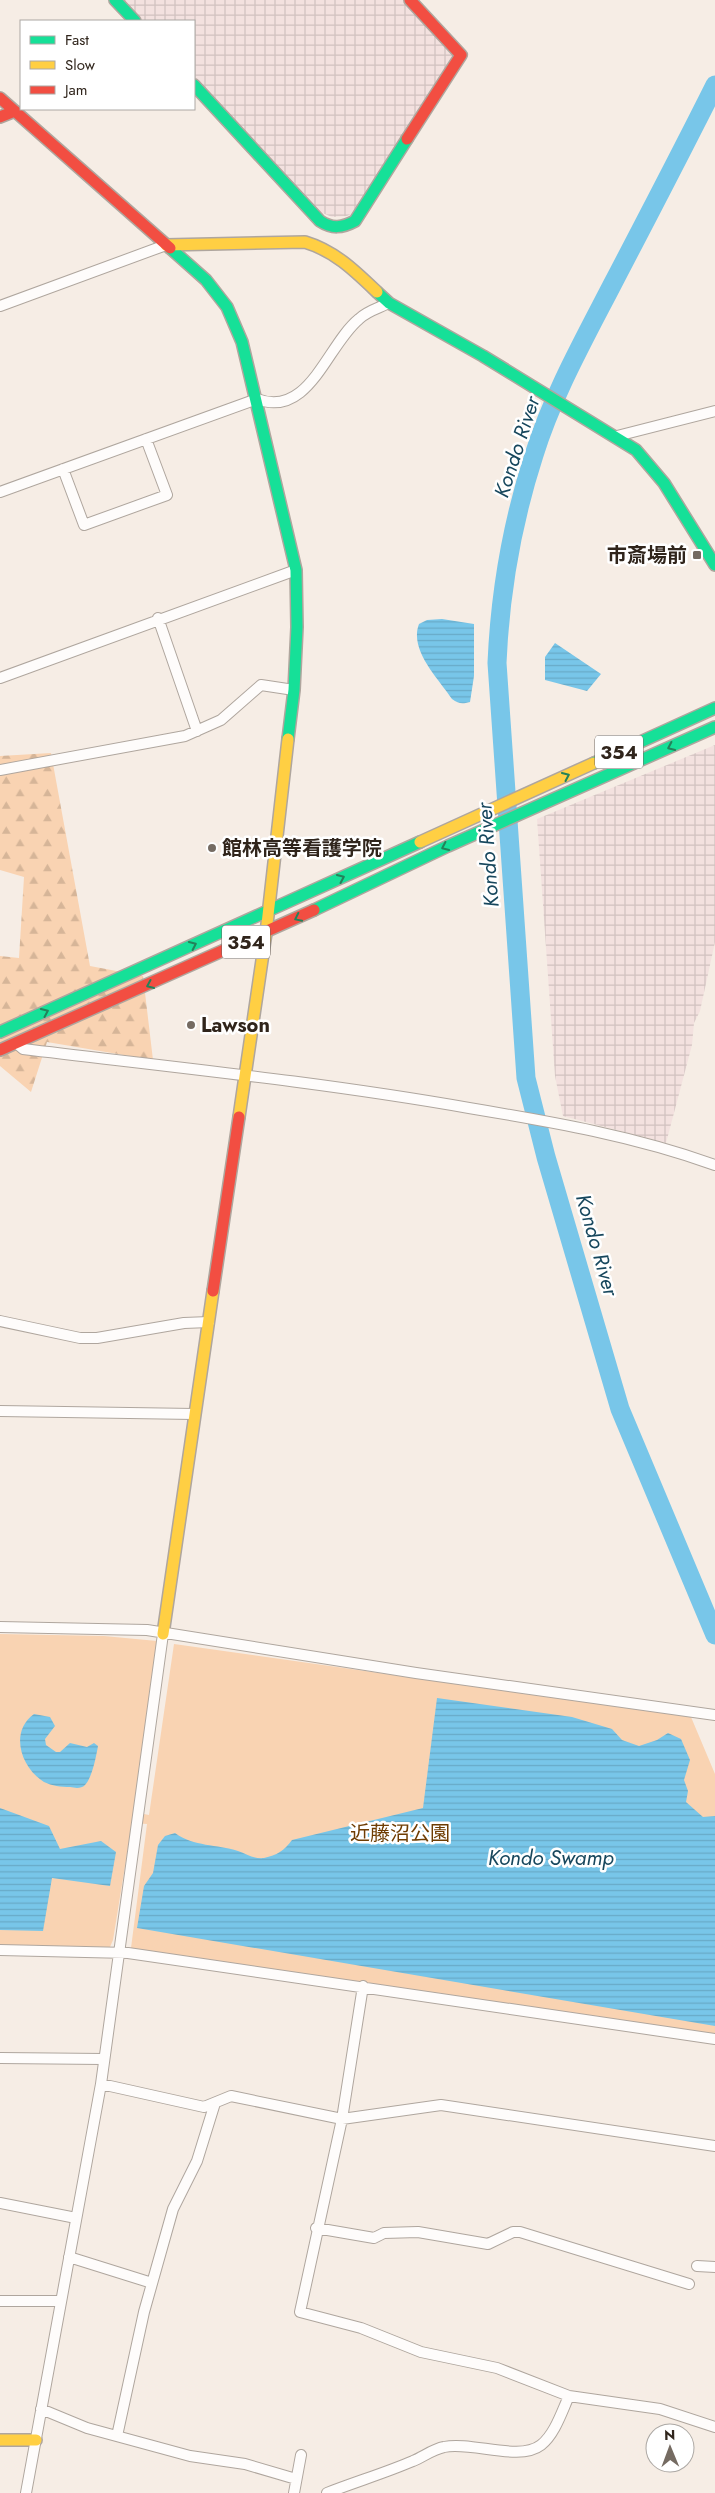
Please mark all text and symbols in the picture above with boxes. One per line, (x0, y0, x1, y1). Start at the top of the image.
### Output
legend (20, 20, 195, 110)
text: Fast (65, 29, 89, 51)
text: Slow (65, 54, 96, 76)
text: Jam (63, 79, 88, 101)
water label: Kondo River (487, 392, 548, 501)
place label: 市斎場前 (607, 541, 687, 570)
marker: 市斎場前 (691, 549, 703, 561)
road number: 354 (595, 736, 643, 769)
one-way arrow (667, 741, 676, 751)
one-way arrow (561, 772, 570, 782)
water label: Kondo River (469, 801, 507, 908)
place label: 館林高等看護学院 (222, 834, 382, 863)
one-way arrow (441, 841, 450, 852)
marker: 館林高等看護学院 (206, 842, 218, 854)
one-way arrow (336, 874, 345, 885)
one-way arrow (294, 912, 303, 922)
road number: 354 (222, 926, 270, 959)
one-way arrow (188, 941, 197, 952)
one-way arrow (146, 979, 155, 990)
one-way arrow (40, 1007, 49, 1018)
place label: Lawson (201, 1011, 270, 1040)
marker: Lawson (185, 1019, 197, 1031)
water label: Kondo River (568, 1191, 626, 1300)
park label: 近藤沼公園 (350, 1819, 450, 1848)
water label: Kondo Swamp (488, 1843, 614, 1873)
north arrow (645, 2423, 695, 2473)
text: N (664, 2425, 676, 2445)

